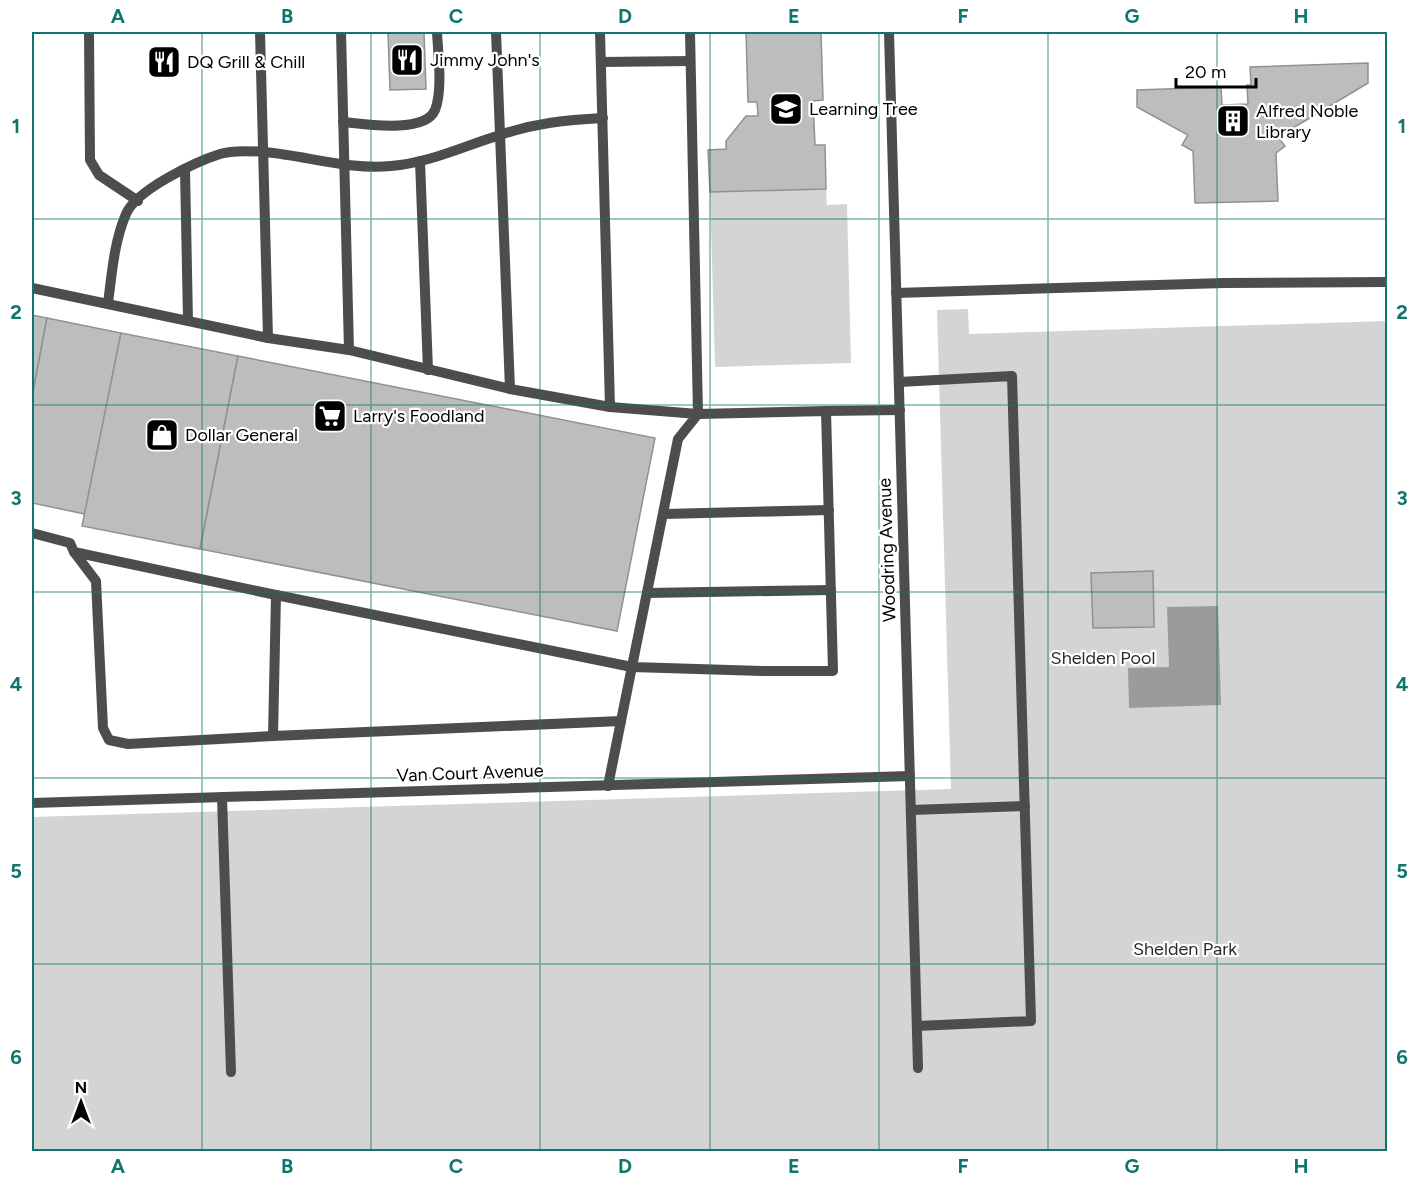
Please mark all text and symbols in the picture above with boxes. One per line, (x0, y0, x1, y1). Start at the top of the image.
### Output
text: A (111, 4, 126, 28)
text: B (281, 4, 293, 28)
text: C (449, 4, 463, 28)
text: D (618, 4, 632, 28)
text: E (788, 4, 800, 28)
text: F (957, 4, 969, 28)
text: G (1125, 4, 1140, 28)
text: H (1294, 4, 1309, 28)
restaurant icon: Jimmy John's (389, 42, 425, 78)
restaurant icon: DQ Grill & Chill (146, 44, 182, 80)
place label: Jimmy John's (430, 49, 540, 71)
place label: DQ Grill & Chill (187, 51, 305, 73)
scale bar (1176, 51, 1256, 89)
text: 20 m (1185, 61, 1226, 83)
school or university icon: Learning Tree (768, 91, 804, 127)
place label: Learning Tree (809, 98, 918, 120)
place label: Alfred Noble Library (1256, 100, 1359, 143)
building icon: Alfred Noble Library (1215, 103, 1251, 139)
text: 1 (12, 114, 20, 138)
text: 1 (1398, 114, 1406, 138)
text: 2 (10, 300, 22, 324)
text: 2 (1396, 300, 1408, 324)
supermarket icon: Larry's Foodland (312, 398, 348, 434)
place label: Larry's Foodland (353, 405, 484, 427)
shop icon: Dollar General (144, 417, 180, 453)
place label: Dollar General (185, 424, 298, 446)
street label: Woodring Avenue (873, 477, 901, 622)
text: 3 (10, 486, 22, 510)
text: 3 (1396, 486, 1408, 510)
park label: Shelden Pool (1051, 647, 1155, 669)
text: 4 (10, 672, 23, 696)
text: 4 (1396, 672, 1409, 696)
street label: Van Court Avenue (396, 759, 544, 787)
text: 5 (10, 859, 22, 883)
text: 5 (1396, 859, 1408, 883)
park label: Shelden Park (1133, 938, 1237, 960)
text: 6 (10, 1045, 22, 1069)
text: 6 (1396, 1045, 1408, 1069)
north arrow (51, 1072, 111, 1132)
text: N (75, 1078, 87, 1097)
text: A (111, 1154, 126, 1178)
text: B (281, 1154, 293, 1178)
text: C (449, 1154, 463, 1178)
text: D (618, 1154, 632, 1178)
text: E (788, 1154, 800, 1178)
text: F (957, 1154, 969, 1178)
text: G (1125, 1154, 1140, 1178)
text: H (1294, 1154, 1309, 1178)

